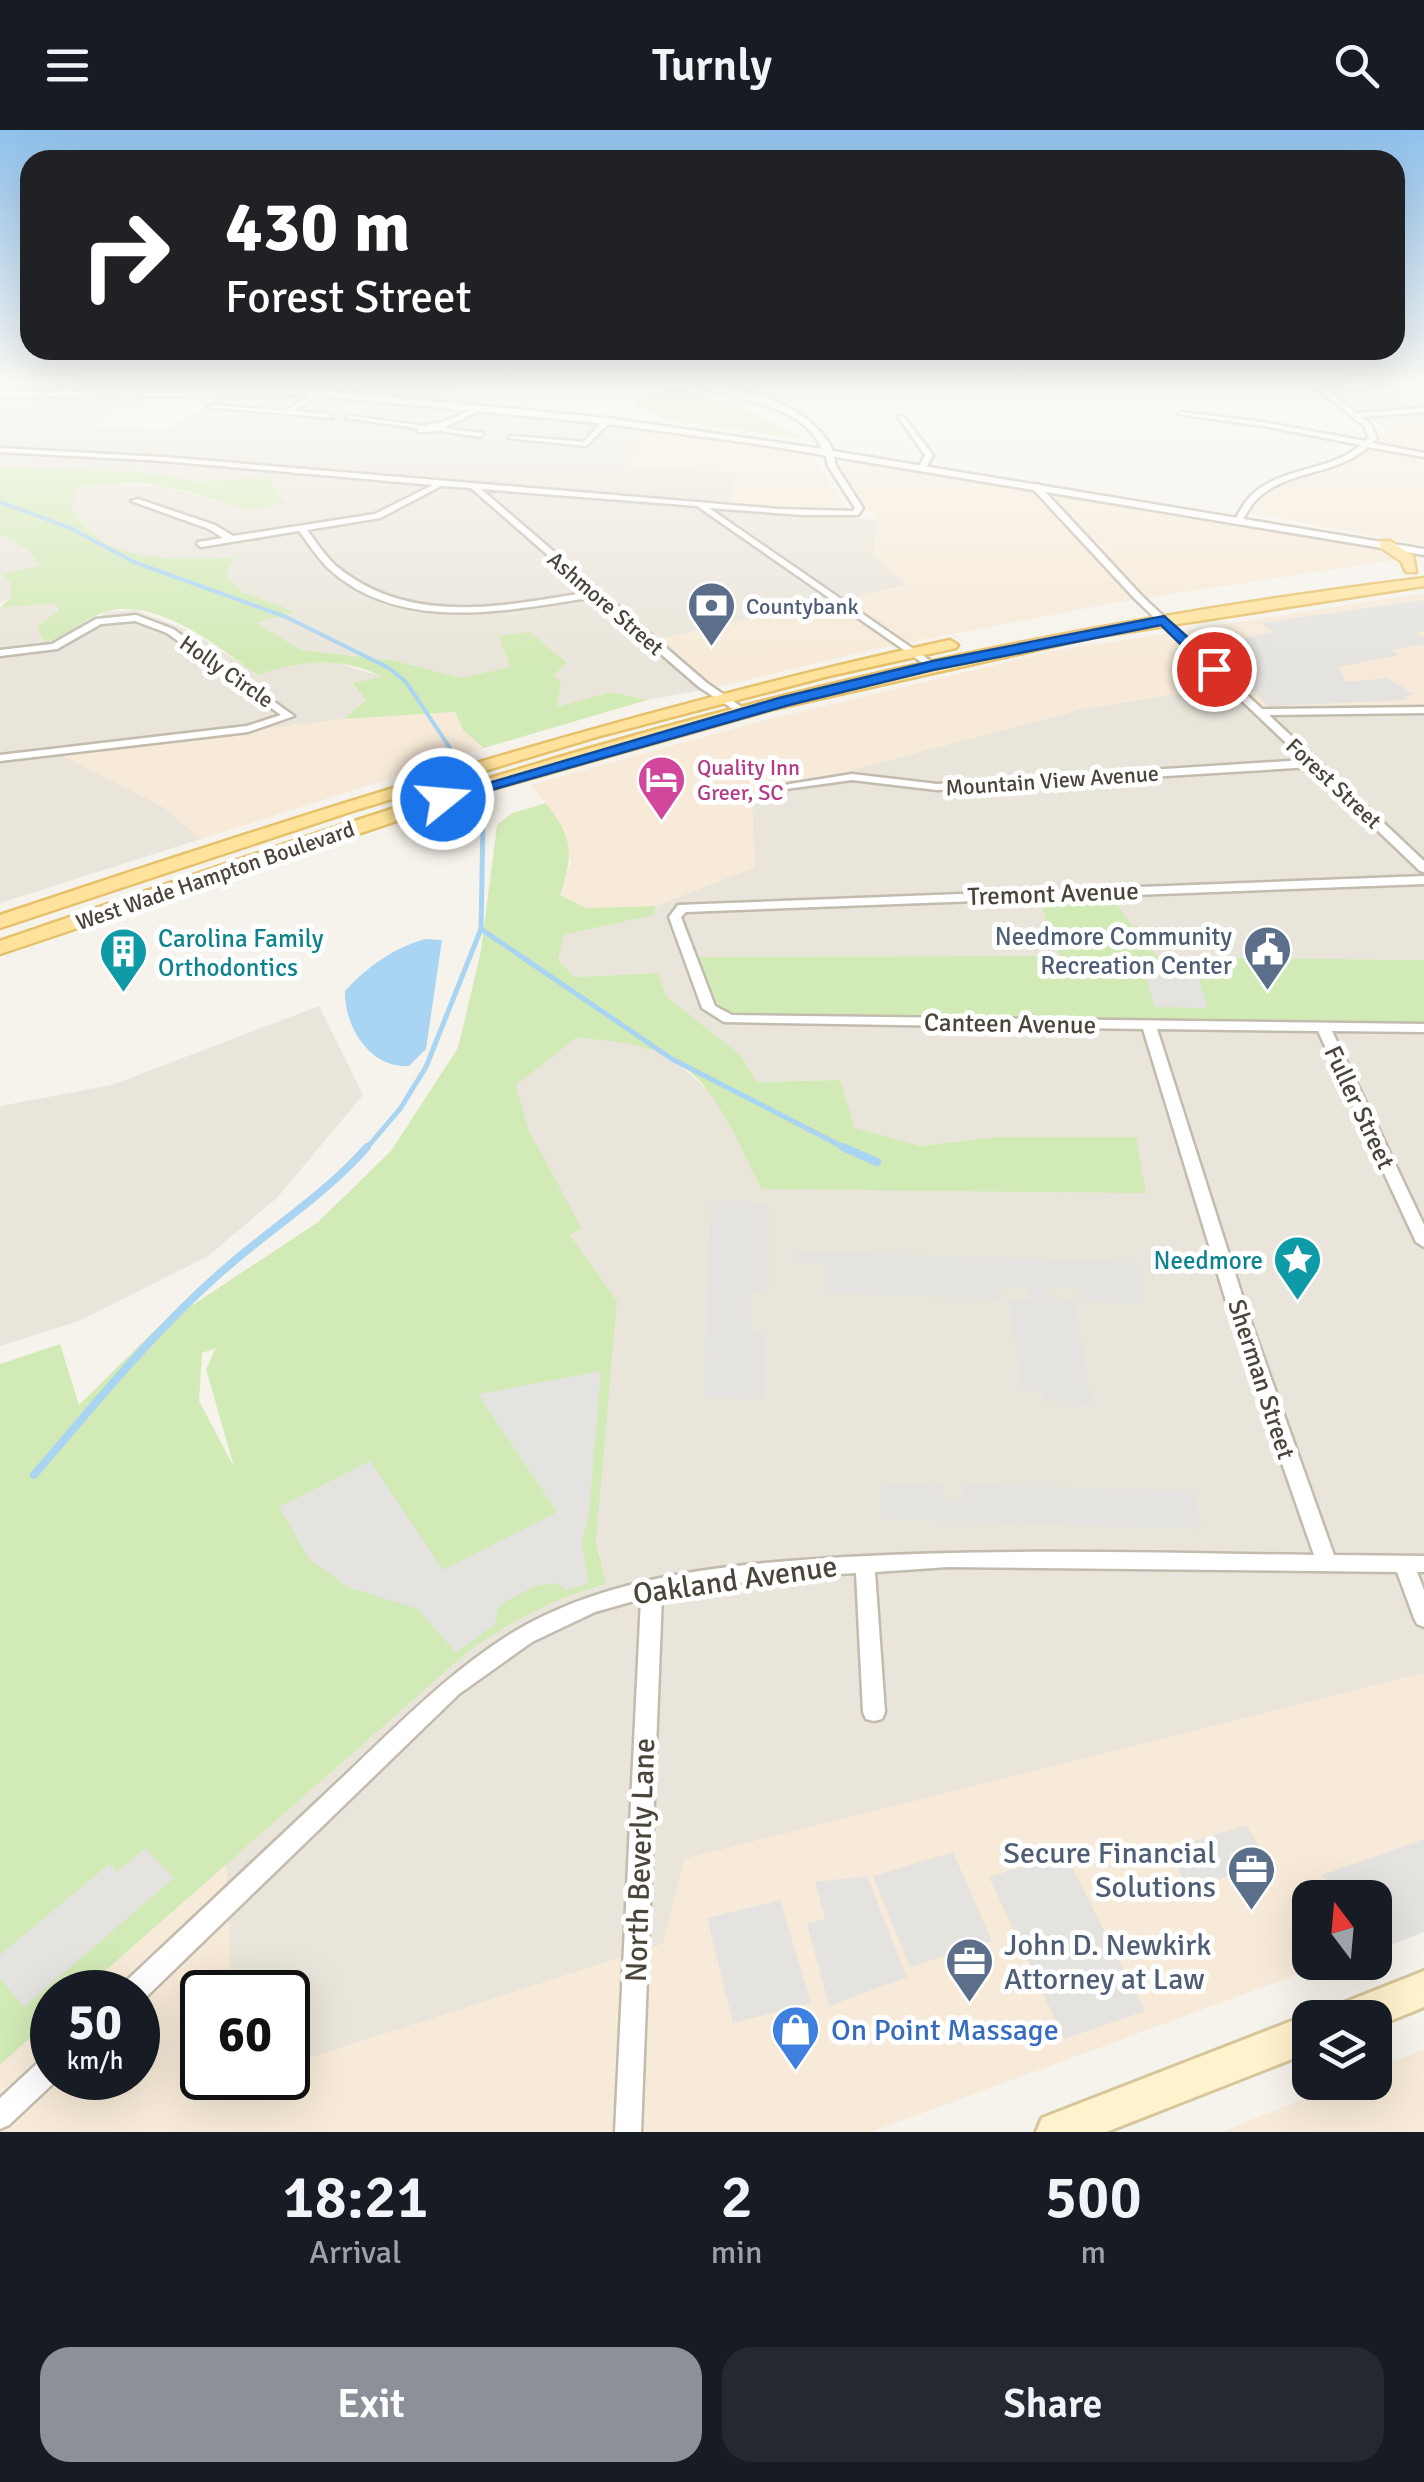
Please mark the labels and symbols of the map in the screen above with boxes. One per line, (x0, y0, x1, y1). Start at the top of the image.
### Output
street label: Ashmore Street (542, 546, 669, 661)
bank icon: Countybank (685, 580, 737, 648)
place label: Countybank (746, 593, 858, 620)
pin (1172, 627, 1257, 712)
street label: Holly Circle (175, 629, 279, 714)
street label: Forest Street (1280, 732, 1387, 835)
position arrow (391, 747, 495, 851)
hotel icon: Quality Inn Greer, SC (636, 754, 688, 822)
place label: Quality Inn Greer, SC (697, 754, 800, 806)
street label: Mountain View Avenue (944, 760, 1160, 801)
street label: West Wade Hampton Boulevard (72, 815, 358, 936)
street label: Tremont Avenue (967, 875, 1139, 912)
place label: Needmore Community Recreation Center (995, 921, 1233, 981)
place label: Carolina Family Orthodontics (158, 923, 324, 983)
public building icon: Needmore Community Recreation Center (1241, 924, 1293, 992)
building icon: Carolina Family Orthodontics (97, 926, 149, 994)
street label: Canteen Avenue (924, 1007, 1096, 1040)
street label: Fuller Street (1317, 1041, 1402, 1174)
place icon: Needmore (1272, 1234, 1324, 1302)
place label: Needmore (1154, 1245, 1263, 1276)
street label: Sherman Street (1221, 1295, 1302, 1463)
street label: Oakland Avenue (631, 1548, 840, 1613)
street label: North Beverly Lane (618, 1737, 663, 1983)
place label: Secure Financial Solutions (1003, 1835, 1216, 1906)
office icon: Secure Financial Solutions (1225, 1844, 1277, 1912)
north arrow (1292, 1880, 1392, 1980)
place label: John D. Newkirk Attorney at Law (1004, 1927, 1211, 1998)
office icon: John D. Newkirk Attorney at Law (943, 1936, 995, 2004)
speed limit sign: 60 (180, 1970, 310, 2100)
shop icon: On Point Massage (770, 2004, 822, 2072)
place label: On Point Massage (831, 2012, 1059, 2049)

